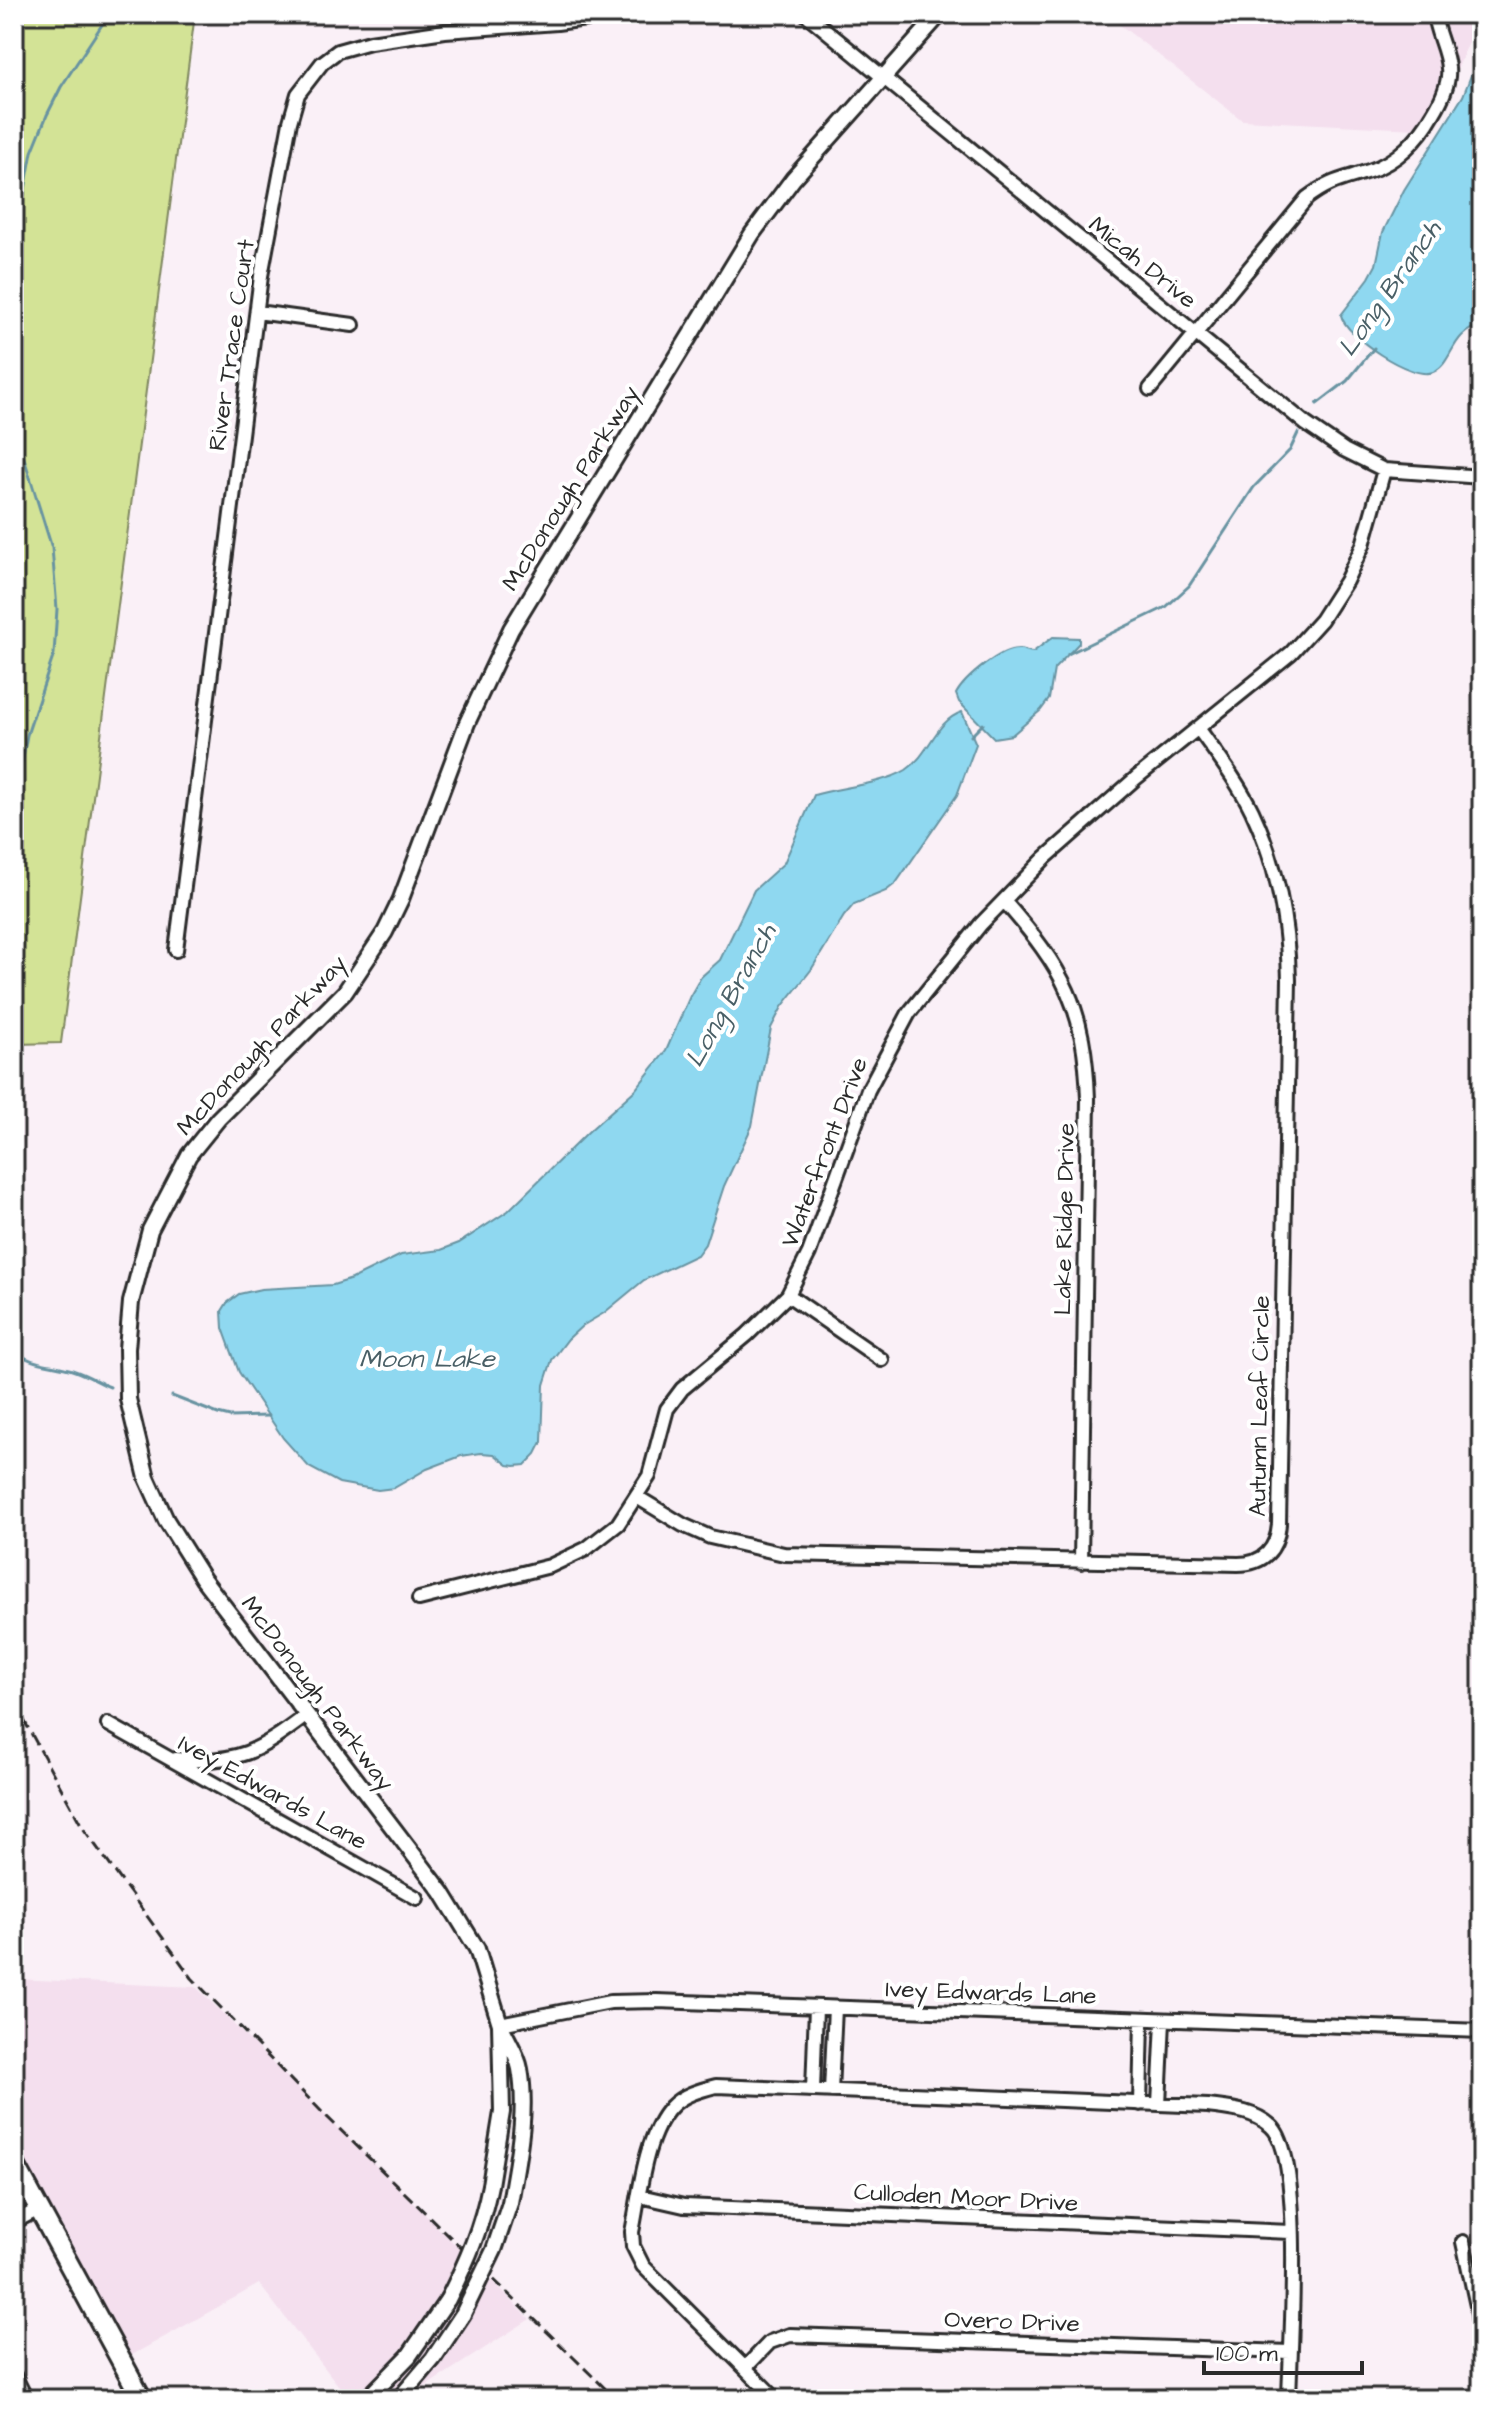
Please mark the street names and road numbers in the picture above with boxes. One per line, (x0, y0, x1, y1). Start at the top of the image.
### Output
street label: Micah Drive (1081, 209, 1204, 317)
street label: River Trace Court (200, 237, 264, 453)
street label: McDonough Parkway (494, 379, 649, 598)
street label: McDonough Parkway (169, 948, 355, 1144)
street label: Waterfront Drive (773, 1052, 877, 1252)
street label: Lake Ridge Drive (1046, 1123, 1085, 1315)
street label: Autumn Leaf Circle (1241, 1295, 1279, 1517)
street label: McDonough Parkway (232, 1589, 402, 1799)
street label: Ivey Edwards Lane (172, 1727, 373, 1860)
street label: Ivey Edwards Lane (885, 1972, 1097, 2015)
street label: Culloden Moor Drive (853, 2175, 1079, 2221)
street label: Overo Drive (944, 2303, 1080, 2341)

